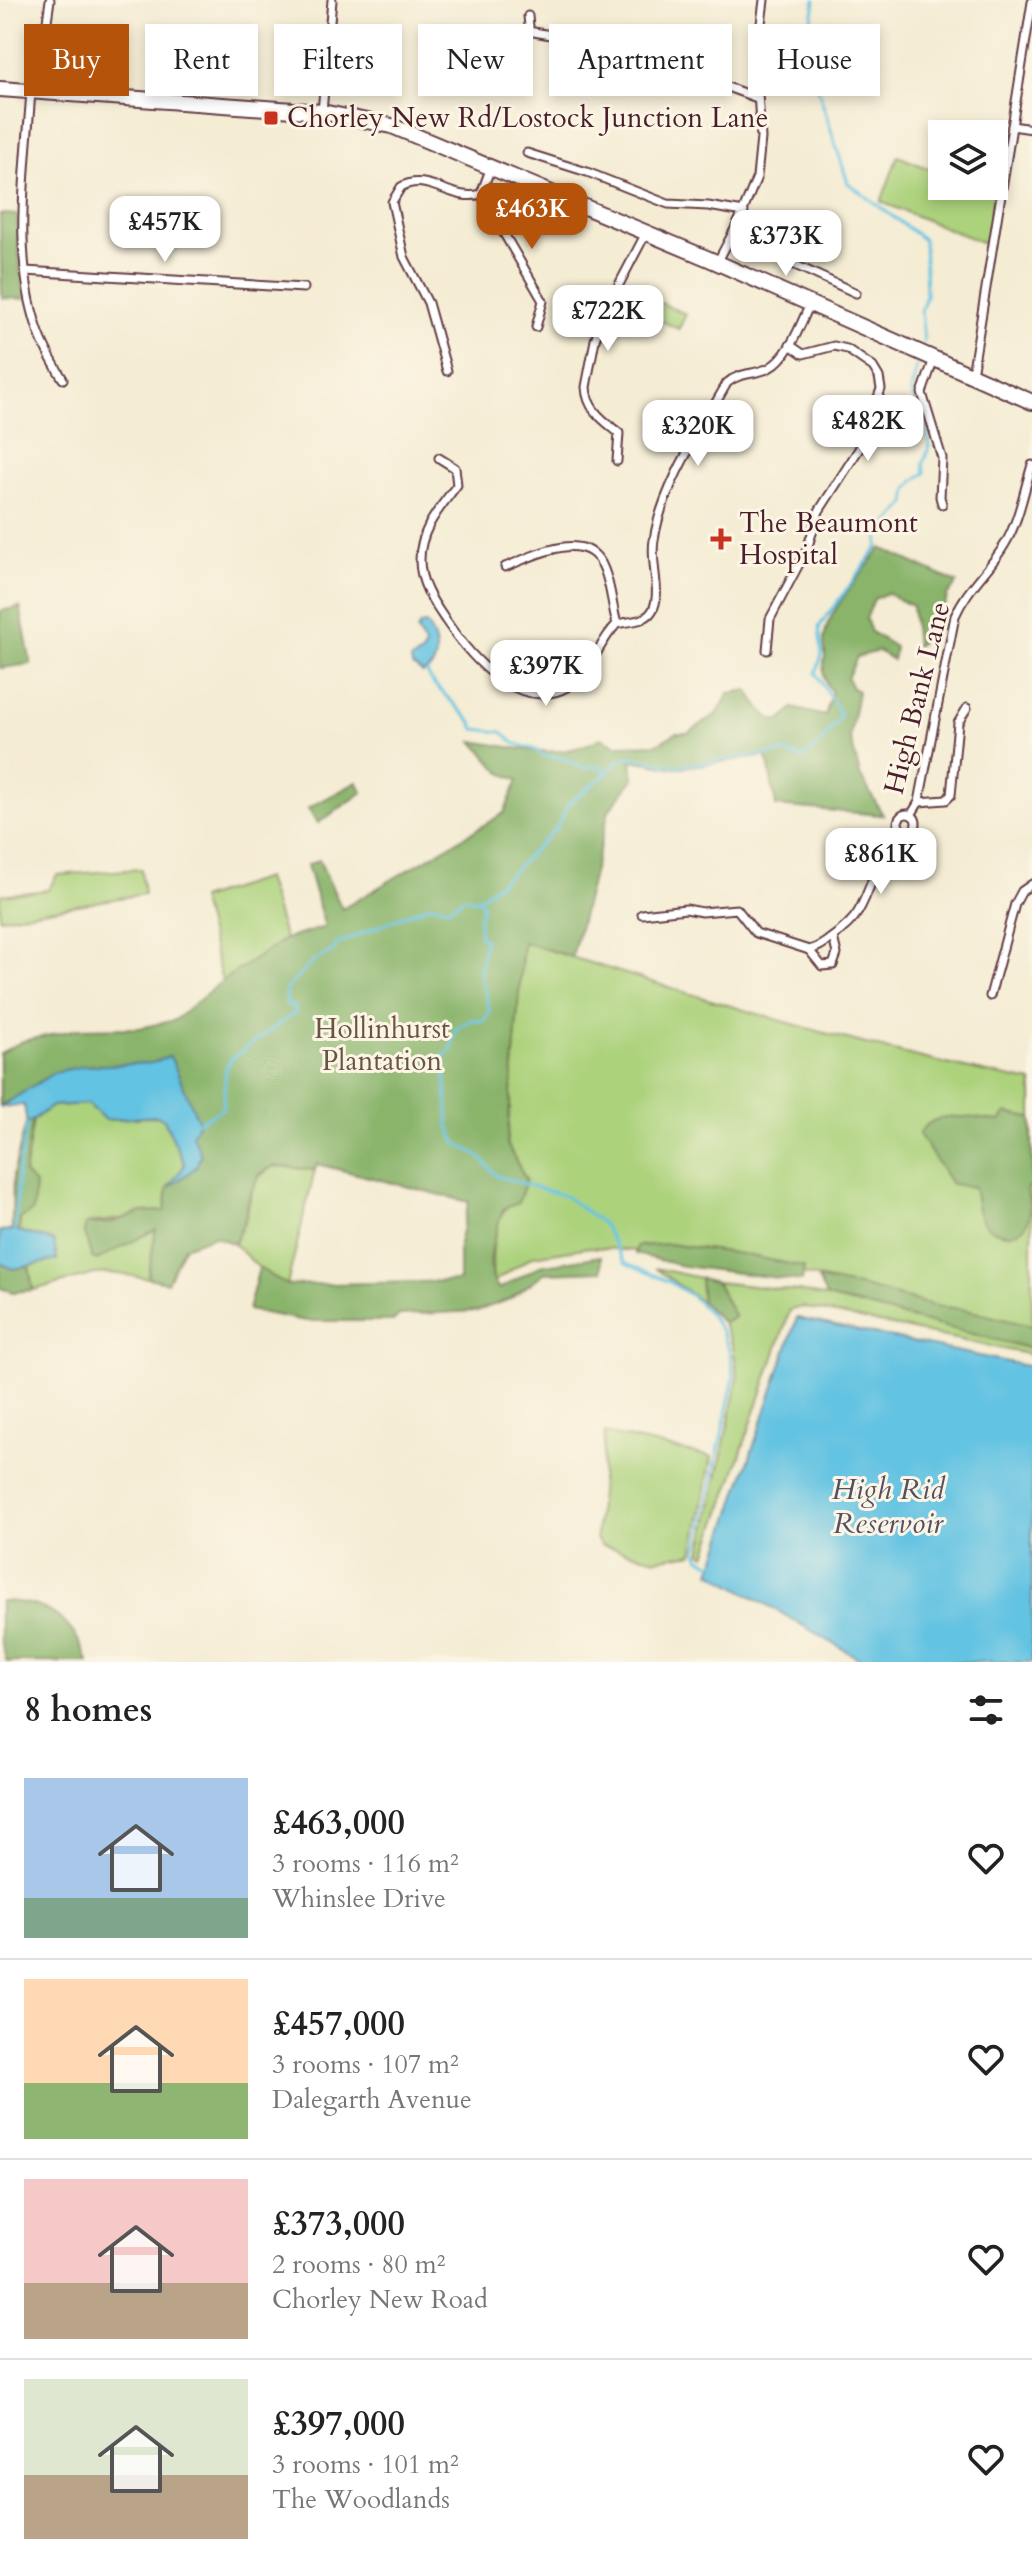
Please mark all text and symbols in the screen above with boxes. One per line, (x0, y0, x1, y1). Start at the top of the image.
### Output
chip: Buy (24, 24, 129, 96)
chip: Rent (145, 24, 258, 96)
chip: Filters (274, 24, 402, 96)
chip: New (418, 24, 533, 96)
chip: Apartment (549, 24, 732, 96)
chip: House (748, 24, 880, 96)
place label: Chorley New Rd/Lostock Junction Lane (287, 99, 768, 137)
marker: Chorley New Rd/Lostock Junction Lane (262, 109, 280, 127)
map controls (928, 120, 1008, 200)
button: layers (928, 120, 1008, 200)
pin: £463K (476, 183, 588, 251)
text: £463K (494, 191, 570, 226)
pin: £457K (109, 196, 221, 264)
text: £457K (127, 204, 203, 239)
pin: £373K (730, 210, 842, 278)
text: £373K (748, 218, 824, 253)
pin: £722K (552, 285, 664, 353)
text: £722K (570, 293, 646, 328)
pin: £482K (812, 395, 924, 463)
pin: £320K (642, 400, 754, 468)
text: £482K (830, 403, 906, 438)
text: £320K (660, 408, 736, 443)
place label: The Beaumont Hospital (739, 504, 918, 574)
marker: The Beaumont Hospital (710, 528, 732, 550)
street label: High Bank Lane (875, 598, 959, 798)
pin: £397K (490, 640, 602, 708)
text: £397K (508, 648, 584, 683)
pin: £861K (825, 828, 937, 896)
text: £861K (843, 836, 919, 871)
park label: Hollinhurst Plantation (314, 1010, 450, 1080)
water label: High Rid Reservoir (832, 1469, 946, 1544)
text: 8 homes (24, 1687, 152, 1733)
icon: filters (964, 1688, 1008, 1732)
text: £463,000 (272, 1800, 405, 1846)
icon: home (88, 1810, 184, 1906)
icon: heart (964, 1836, 1008, 1880)
text: 3 rooms · 116 m² (272, 1846, 459, 1881)
text: Whinslee Drive (272, 1881, 446, 1916)
text: £457,000 (272, 2001, 405, 2047)
icon: home (88, 2011, 184, 2107)
icon: heart (964, 2037, 1008, 2081)
text: 3 rooms · 107 m² (272, 2047, 459, 2082)
text: Dalegarth Avenue (272, 2082, 472, 2117)
text: £373,000 (272, 2201, 405, 2247)
icon: home (88, 2211, 184, 2307)
icon: heart (964, 2237, 1008, 2281)
text: 2 rooms · 80 m² (272, 2247, 445, 2282)
text: Chorley New Road (272, 2282, 488, 2317)
text: £397,000 (272, 2401, 405, 2447)
icon: home (88, 2411, 184, 2507)
icon: heart (964, 2437, 1008, 2481)
text: 3 rooms · 101 m² (272, 2447, 459, 2482)
text: The Woodlands (272, 2482, 450, 2517)

